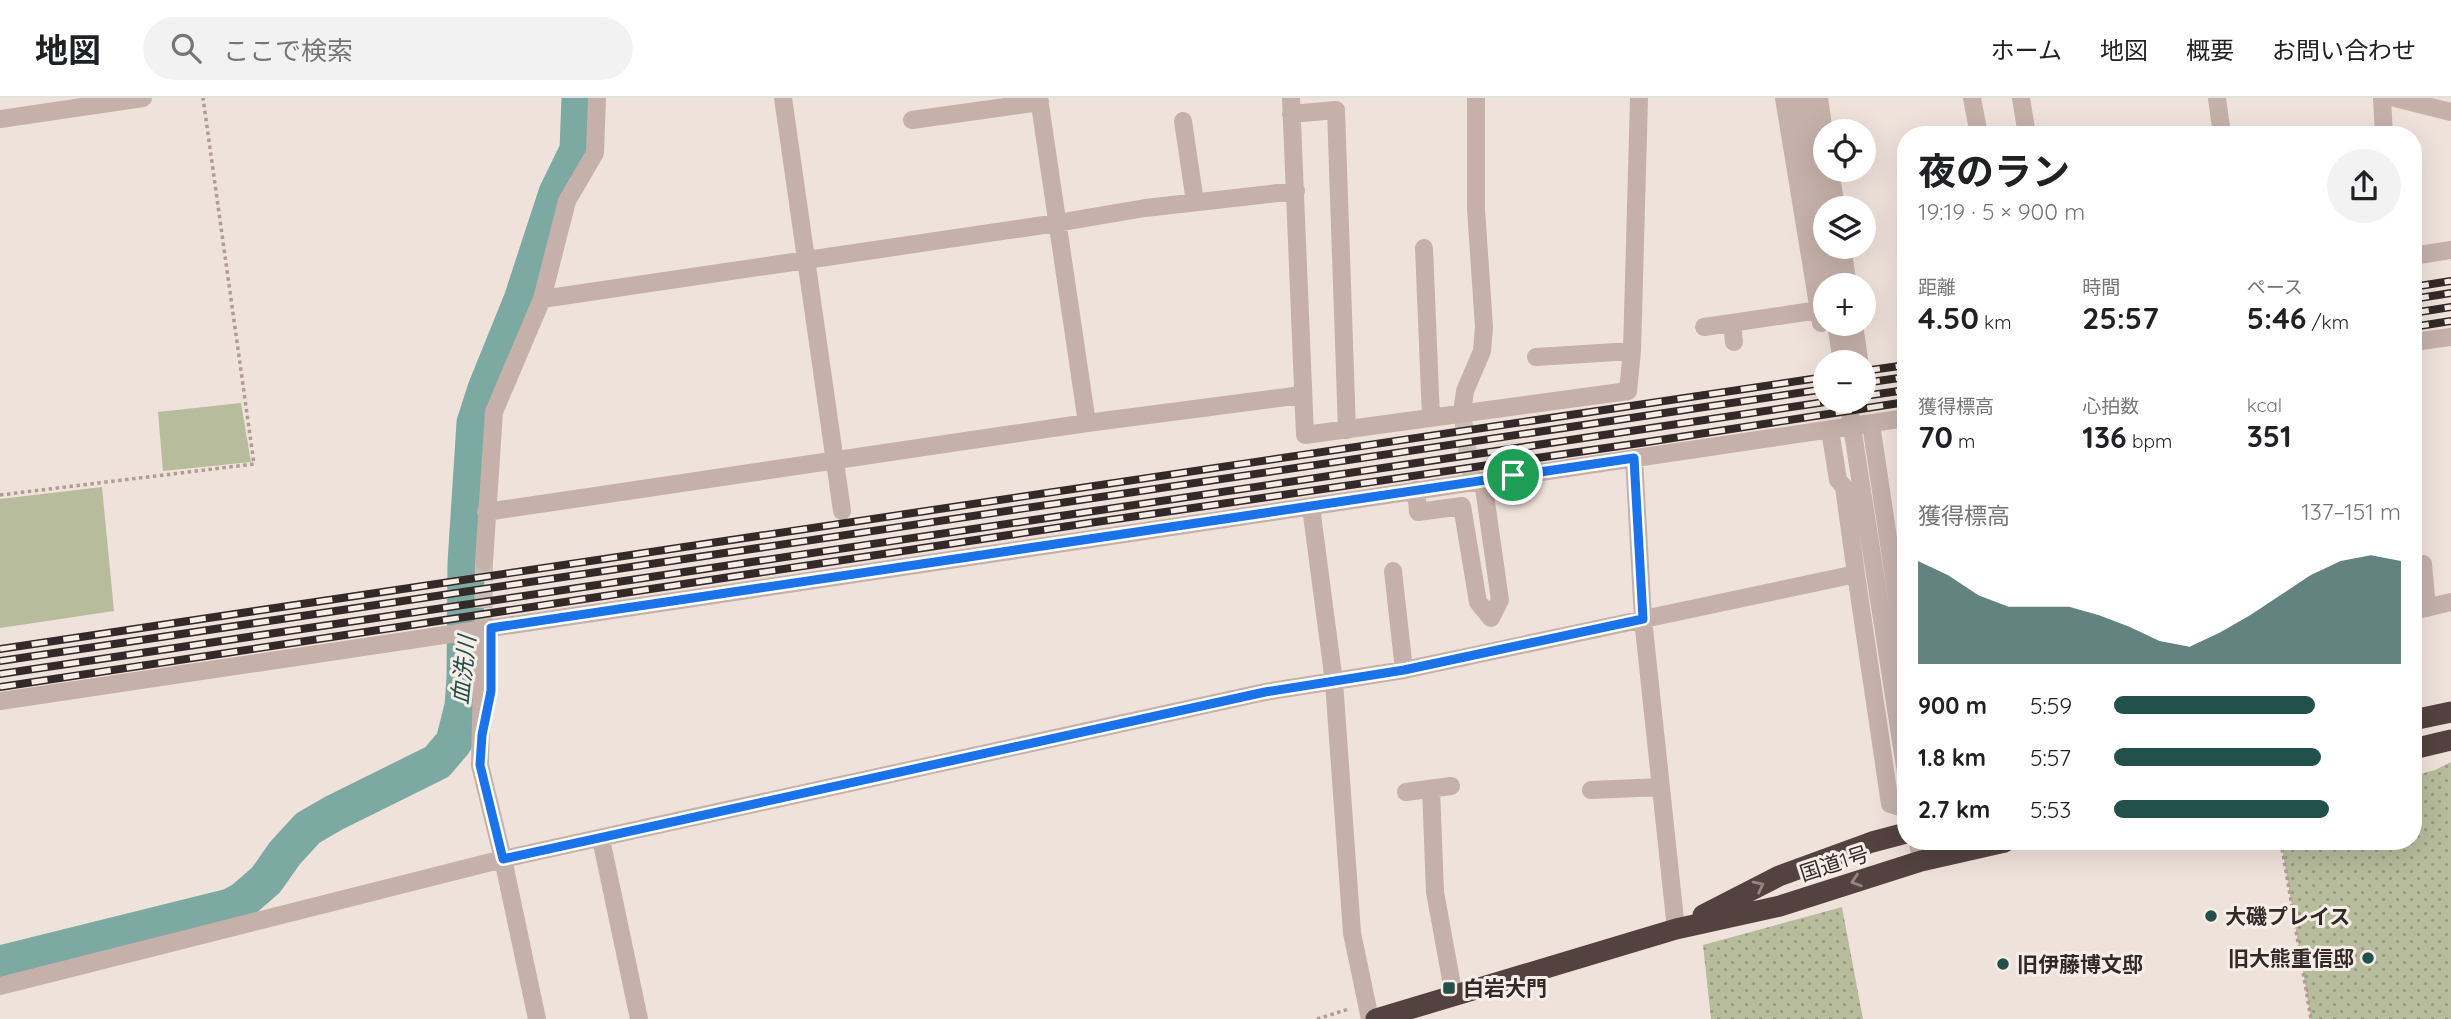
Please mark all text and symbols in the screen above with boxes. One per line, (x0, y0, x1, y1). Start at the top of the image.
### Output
search box (143, 17, 633, 80)
text: 地図 (35, 29, 101, 70)
icon: search (167, 29, 205, 67)
text: ここで検索 (223, 34, 353, 67)
text: ホーム (1991, 35, 2062, 65)
text: 地図 (2100, 35, 2148, 65)
text: 概要 (2186, 35, 2234, 65)
text: お問い合わせ (2272, 35, 2416, 65)
map controls (1813, 119, 1876, 413)
button: locate (1813, 119, 1876, 182)
text: 夜のラン (1918, 147, 2070, 195)
button: share (2327, 149, 2401, 223)
button: layers (1813, 196, 1876, 259)
text: 19:19 · 5 × 900 m (1918, 197, 2085, 226)
button: + (1813, 273, 1876, 336)
text: 距離 (1918, 275, 1956, 299)
text: 時間 (2082, 275, 2120, 299)
text: ペース (2247, 275, 2303, 299)
text: 4.50 (1918, 299, 1979, 337)
text: 25:57 (2082, 299, 2159, 337)
text: 5:46 (2247, 299, 2306, 337)
text: km (1979, 310, 2012, 334)
text: /km (2306, 310, 2349, 334)
button: − (1813, 350, 1876, 413)
text: kcal (2247, 393, 2282, 417)
text: 獲得標高 (1918, 394, 1994, 418)
text: 心拍数 (2082, 394, 2139, 418)
text: 351 (2247, 417, 2292, 455)
text: 70 (1918, 418, 1953, 456)
text: 136 (2082, 418, 2127, 456)
text: m (1953, 429, 1975, 453)
text: bpm (2127, 429, 2172, 453)
pin (1483, 445, 1543, 505)
icon: arrive (1494, 456, 1532, 494)
text: 137–151 m (2301, 497, 2401, 526)
text: 獲得標高 (1918, 501, 2010, 530)
water label: 血洗川 (445, 631, 481, 706)
text: 900 m (1918, 691, 1987, 720)
text: 5:59 (2030, 691, 2072, 720)
text: 1.8 km (1918, 743, 1986, 772)
text: 5:57 (2030, 743, 2071, 772)
text: 2.7 km (1918, 795, 1990, 824)
text: 5:53 (2030, 795, 2071, 824)
street label: 国道1号 (1796, 840, 1872, 886)
one-way arrow (1851, 873, 1863, 888)
one-way arrow (1752, 881, 1764, 895)
place label: 大磯プレイス (2225, 903, 2350, 929)
marker: 大磯プレイス (2203, 908, 2219, 924)
place label: 旧大熊重信邸 (2228, 945, 2354, 971)
marker: 旧大熊重信邸 (2360, 950, 2376, 966)
place label: 旧伊藤博文邸 (2017, 951, 2143, 977)
marker: 旧伊藤博文邸 (1995, 956, 2011, 972)
place label: 白岩大門 (1463, 975, 1547, 1001)
marker: 白岩大門 (1441, 980, 1457, 996)

